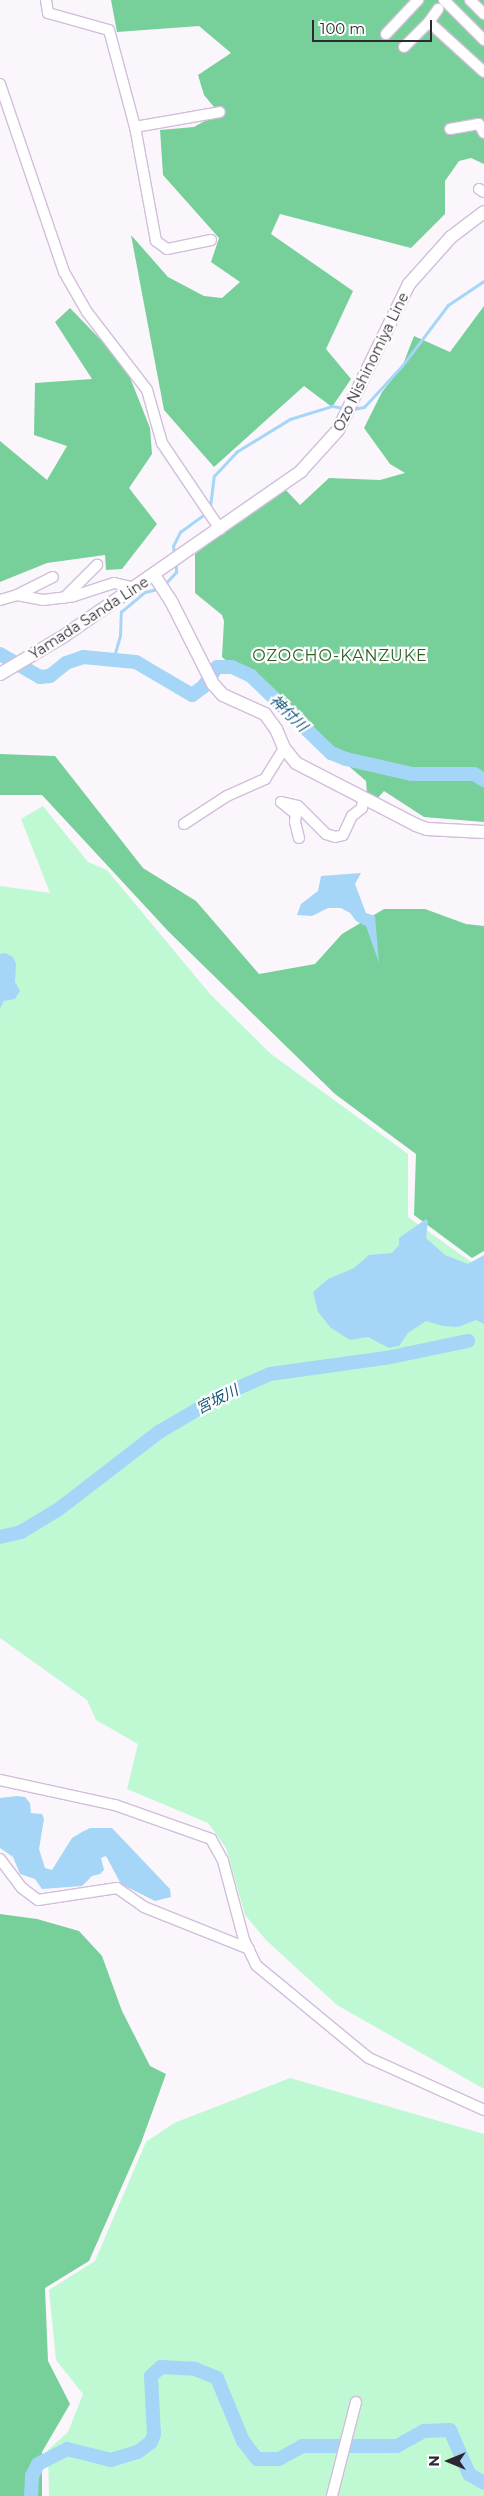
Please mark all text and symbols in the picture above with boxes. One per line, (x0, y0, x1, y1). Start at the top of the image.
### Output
scale bar (314, 10, 434, 42)
text: 100 m (320, 19, 365, 38)
street label: Ozo Nishinomiya Line (330, 290, 412, 434)
street label: Yamada Sanda Line (26, 573, 152, 663)
district label: OZOCHO-KANZUKE (250, 646, 430, 666)
water label: 神付川 (267, 691, 311, 735)
water label: 宮坂川 (193, 1381, 241, 1417)
north arrow (424, 2436, 474, 2486)
text: N (425, 2455, 443, 2467)

